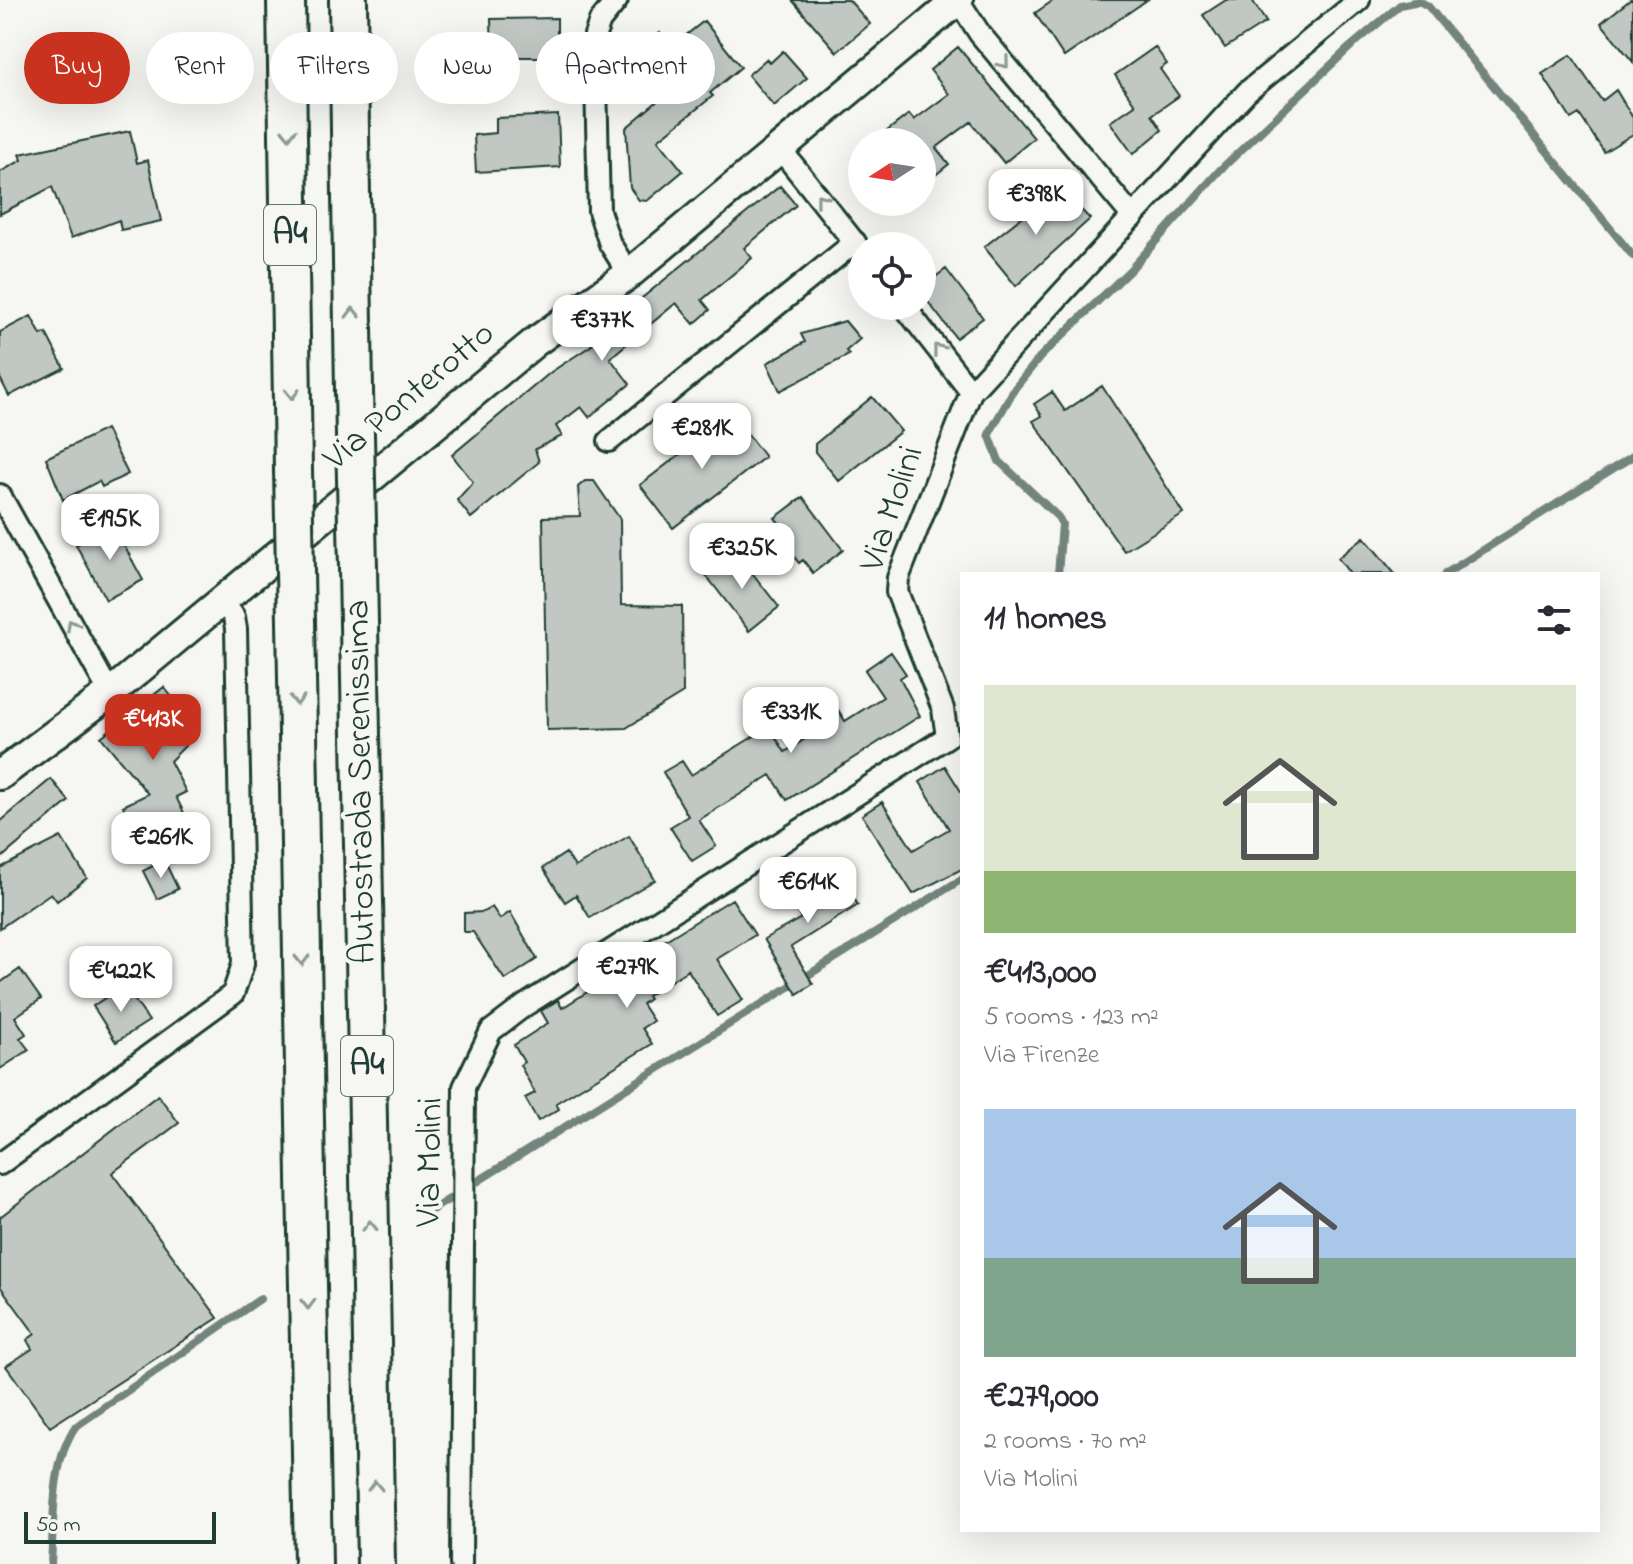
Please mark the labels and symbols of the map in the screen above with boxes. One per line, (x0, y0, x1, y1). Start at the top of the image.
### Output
one-way arrow (994, 54, 1009, 68)
one-way arrow (280, 128, 297, 141)
north arrow (848, 128, 936, 216)
pin: €398K (980, 169, 1092, 237)
one-way arrow (816, 193, 830, 208)
road number: A4 (264, 205, 316, 265)
pin: €377K (546, 295, 658, 363)
one-way arrow (344, 306, 361, 319)
street label: Via Ponterotto (312, 309, 507, 485)
one-way arrow (933, 343, 947, 358)
one-way arrow (283, 388, 301, 401)
pin: €281K (646, 403, 758, 471)
street label: Via Molini (846, 439, 939, 580)
pin: €195K (54, 494, 166, 562)
pin: €325K (686, 523, 798, 591)
street label: Autostrada Serenissima (332, 599, 392, 965)
one-way arrow (66, 619, 82, 634)
pin: €331K (735, 687, 847, 755)
pin: €413K (97, 694, 209, 762)
one-way arrow (289, 694, 306, 707)
pin: €261K (105, 812, 217, 880)
pin: €614K (752, 857, 864, 925)
pin: €279K (571, 942, 683, 1010)
pin: €422K (65, 946, 177, 1014)
one-way arrow (293, 954, 311, 967)
road number: A4 (341, 1036, 393, 1096)
street label: Via Molini (403, 1097, 459, 1228)
one-way arrow (361, 1219, 379, 1232)
one-way arrow (300, 1298, 317, 1311)
one-way arrow (366, 1479, 383, 1492)
scale bar (24, 1508, 216, 1544)

